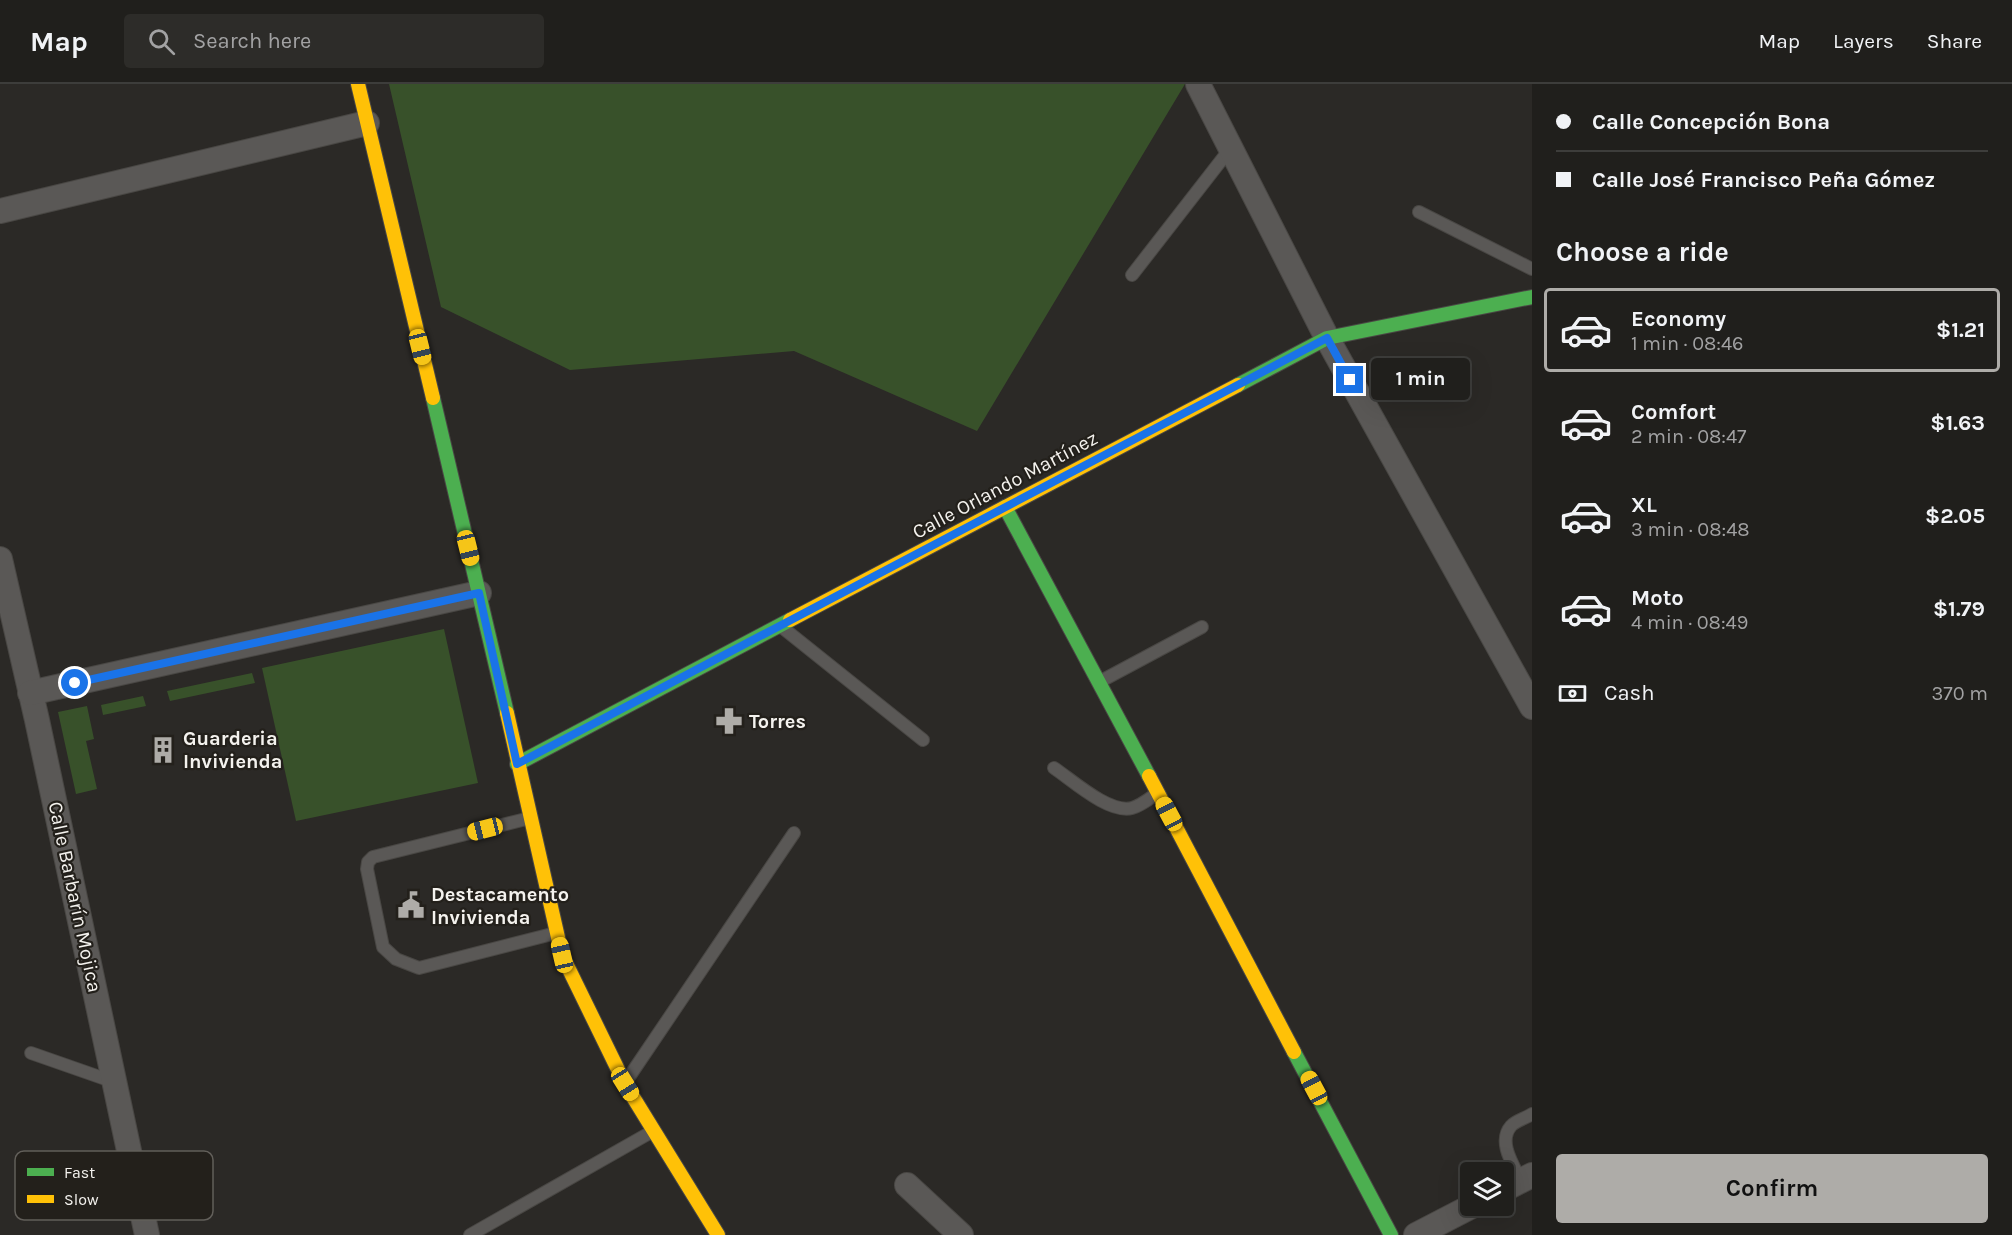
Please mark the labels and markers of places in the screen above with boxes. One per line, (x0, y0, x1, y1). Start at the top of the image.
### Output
pharmacy icon: Torres (714, 706, 744, 736)
place label: Torres (749, 710, 806, 733)
place label: Guarderia Invivienda (183, 727, 282, 773)
building icon: Guarderia Invivienda (148, 735, 178, 765)
place label: Destacamento Invivienda (431, 883, 569, 929)
public building icon: Destacamento Invivienda (396, 890, 426, 920)

